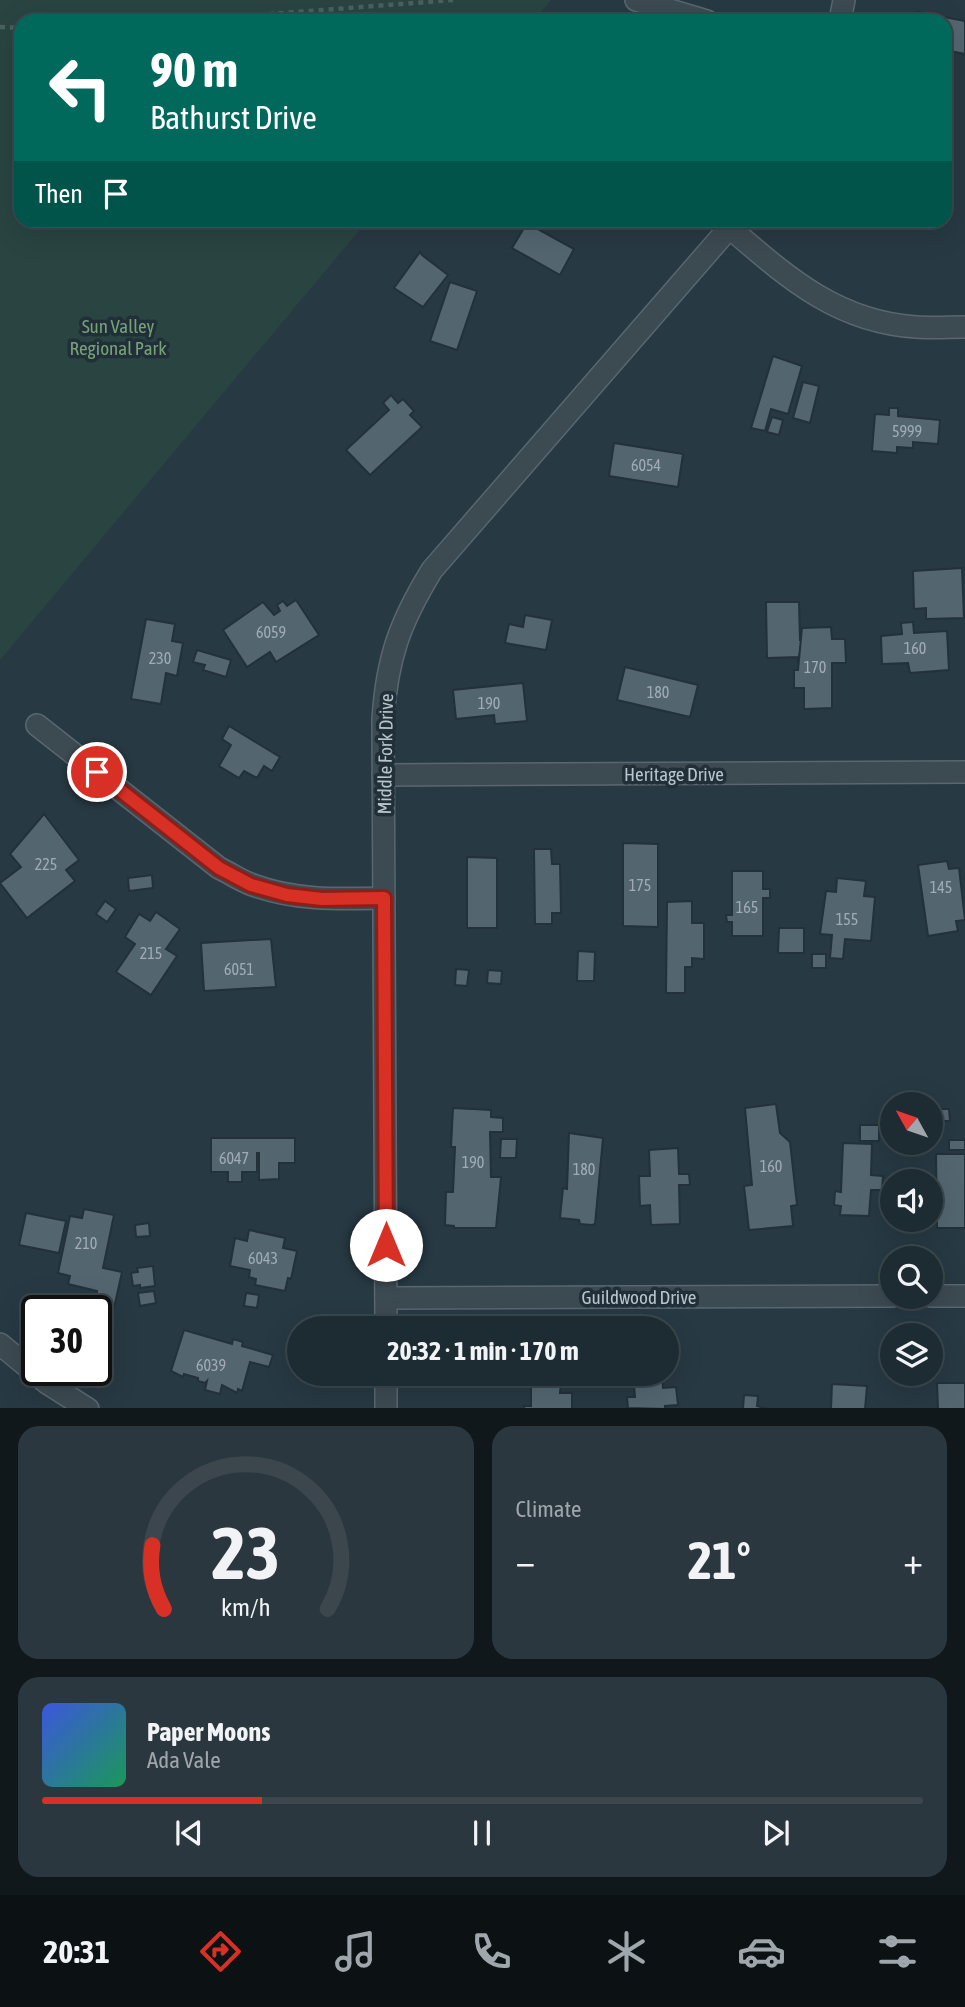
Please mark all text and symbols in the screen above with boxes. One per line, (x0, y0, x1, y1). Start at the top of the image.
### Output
text: 90 m (150, 41, 238, 97)
icon: left (35, 42, 126, 133)
text: Bathurst Drive (150, 99, 317, 136)
icon: arrive (97, 175, 135, 213)
text: Then (35, 179, 83, 209)
park label: Sun Valley Regional Park (69, 315, 167, 359)
house number: 5999 (892, 422, 922, 440)
house number: 6054 (631, 456, 661, 474)
house number: 6059 (256, 623, 286, 641)
house number: 160 (904, 639, 926, 657)
house number: 230 (149, 649, 171, 667)
house number: 170 (804, 658, 826, 676)
house number: 180 (647, 683, 669, 701)
street label: Middle Fork Drive (373, 693, 397, 815)
house number: 190 (478, 694, 500, 712)
pin (67, 742, 127, 802)
icon: arrive (78, 753, 116, 791)
street label: Heritage Drive (624, 763, 724, 785)
house number: 225 (35, 855, 57, 873)
house number: 175 (629, 876, 651, 894)
house number: 145 (930, 878, 952, 896)
house number: 165 (736, 898, 758, 916)
house number: 155 (836, 910, 858, 928)
house number: 215 (140, 944, 162, 962)
house number: 6051 (224, 960, 254, 978)
north arrow (880, 1092, 943, 1155)
map controls (880, 1092, 943, 1386)
house number: 6047 (219, 1149, 249, 1167)
house number: 190 (462, 1153, 484, 1171)
house number: 160 (760, 1157, 782, 1175)
house number: 180 (573, 1160, 595, 1178)
button: sound (880, 1169, 943, 1232)
position arrow (349, 1208, 423, 1282)
house number: 210 (75, 1234, 97, 1252)
button: search (880, 1246, 943, 1309)
house number: 6043 (248, 1249, 278, 1267)
street label: Guildwood Drive (582, 1286, 696, 1308)
speed limit sign: 30 (21, 1295, 112, 1386)
button: layers (880, 1323, 943, 1386)
text: 20:32 · 1 min · 170 m (387, 1336, 579, 1366)
house number: 6039 (196, 1356, 226, 1374)
text: Climate (516, 1496, 581, 1522)
text: 23 (212, 1511, 280, 1594)
text: 21° (688, 1530, 751, 1590)
text: − (516, 1539, 535, 1582)
text: + (903, 1539, 923, 1582)
text: km/h (221, 1592, 271, 1620)
text: Paper Moons (147, 1717, 270, 1747)
text: Ada Vale (147, 1747, 221, 1773)
icon: previous (170, 1814, 208, 1852)
icon: pause (463, 1814, 501, 1852)
icon: next (757, 1814, 795, 1852)
icon: directions (196, 1927, 245, 1976)
icon: music (331, 1927, 380, 1976)
icon: phone (467, 1927, 516, 1976)
icon: climate (602, 1927, 651, 1976)
icon: car (737, 1927, 786, 1976)
icon: filters (873, 1927, 922, 1976)
text: 20:31 (43, 1933, 110, 1970)

